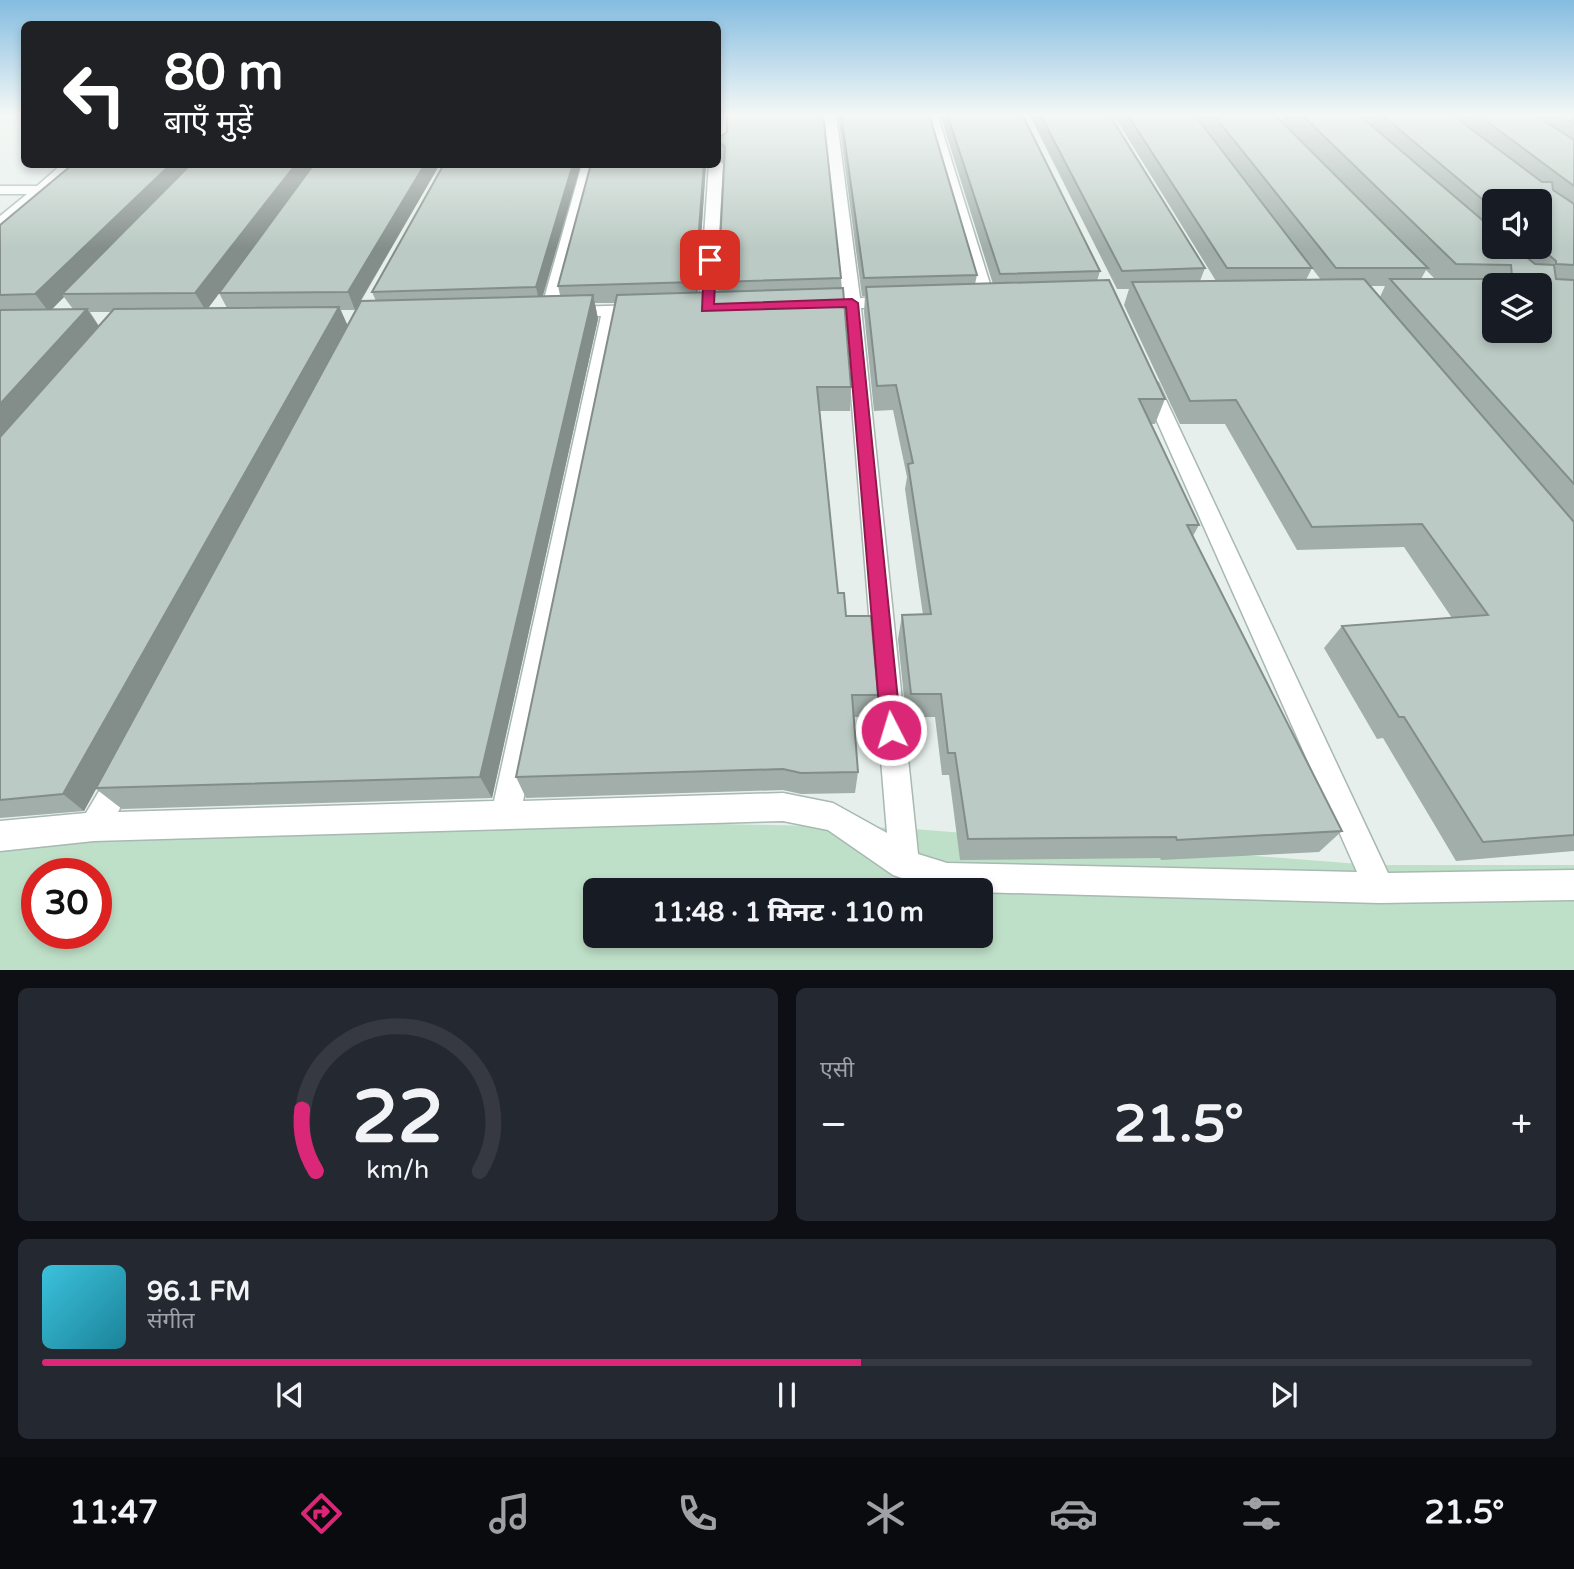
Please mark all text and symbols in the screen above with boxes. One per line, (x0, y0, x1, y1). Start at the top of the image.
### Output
text: 80 m (164, 44, 283, 103)
icon: left (49, 49, 140, 140)
text: बाएँ मुड़ें (164, 104, 253, 142)
map controls (1482, 189, 1552, 343)
button: sound (1482, 189, 1552, 259)
pin (680, 230, 740, 290)
icon: arrive (691, 241, 729, 279)
button: layers (1482, 273, 1552, 343)
position arrow (854, 693, 928, 767)
speed limit sign: 30 (21, 858, 112, 949)
text: 11:48 · 1 मिनट · 110 m (652, 897, 924, 928)
text: एसी (820, 1056, 854, 1084)
text: 22 (352, 1074, 444, 1162)
text: 21.5° (1114, 1093, 1244, 1156)
text: − (820, 1102, 847, 1148)
text: + (1511, 1102, 1532, 1148)
text: km/h (367, 1154, 429, 1184)
text: 96.1 FM (147, 1276, 250, 1307)
text: संगीत (147, 1307, 195, 1335)
icon: previous (271, 1376, 309, 1414)
icon: pause (768, 1376, 806, 1414)
icon: next (1265, 1376, 1303, 1414)
icon: directions (297, 1489, 346, 1538)
icon: music (485, 1489, 534, 1538)
icon: phone (673, 1489, 722, 1538)
icon: climate (861, 1489, 910, 1538)
icon: car (1049, 1489, 1098, 1538)
icon: filters (1237, 1489, 1286, 1538)
text: 11:47 (69, 1494, 158, 1532)
text: 21.5° (1424, 1494, 1504, 1532)

